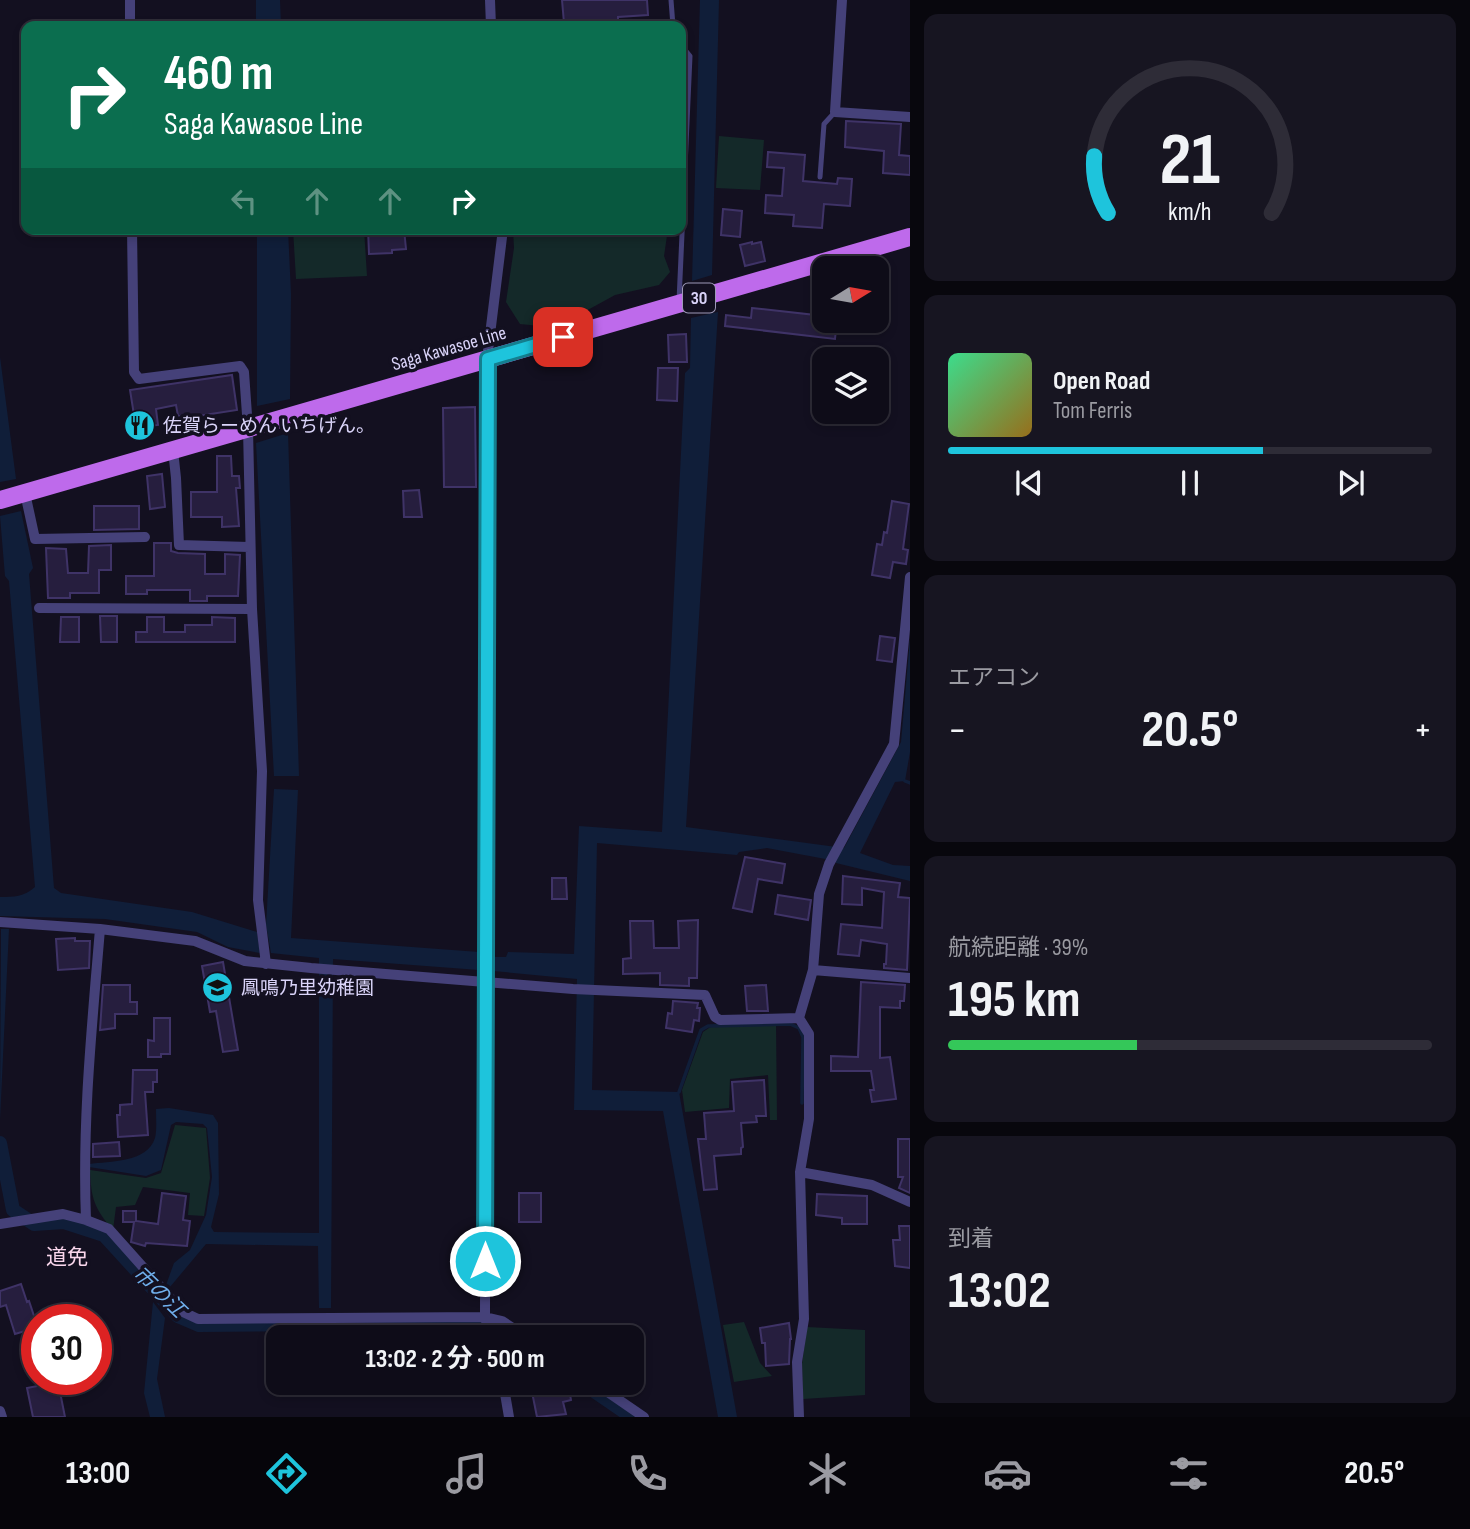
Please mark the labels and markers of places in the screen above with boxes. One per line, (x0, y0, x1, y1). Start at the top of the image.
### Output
pin (533, 307, 593, 367)
restaurant icon: 佐賀らーめん いちげん。 (123, 409, 157, 443)
place label: 佐賀らーめん いちげん。 (163, 415, 375, 438)
school or university icon: 鳳鳴乃里幼稚園 (201, 971, 235, 1005)
place label: 鳳鳴乃里幼稚園 (241, 977, 374, 1000)

